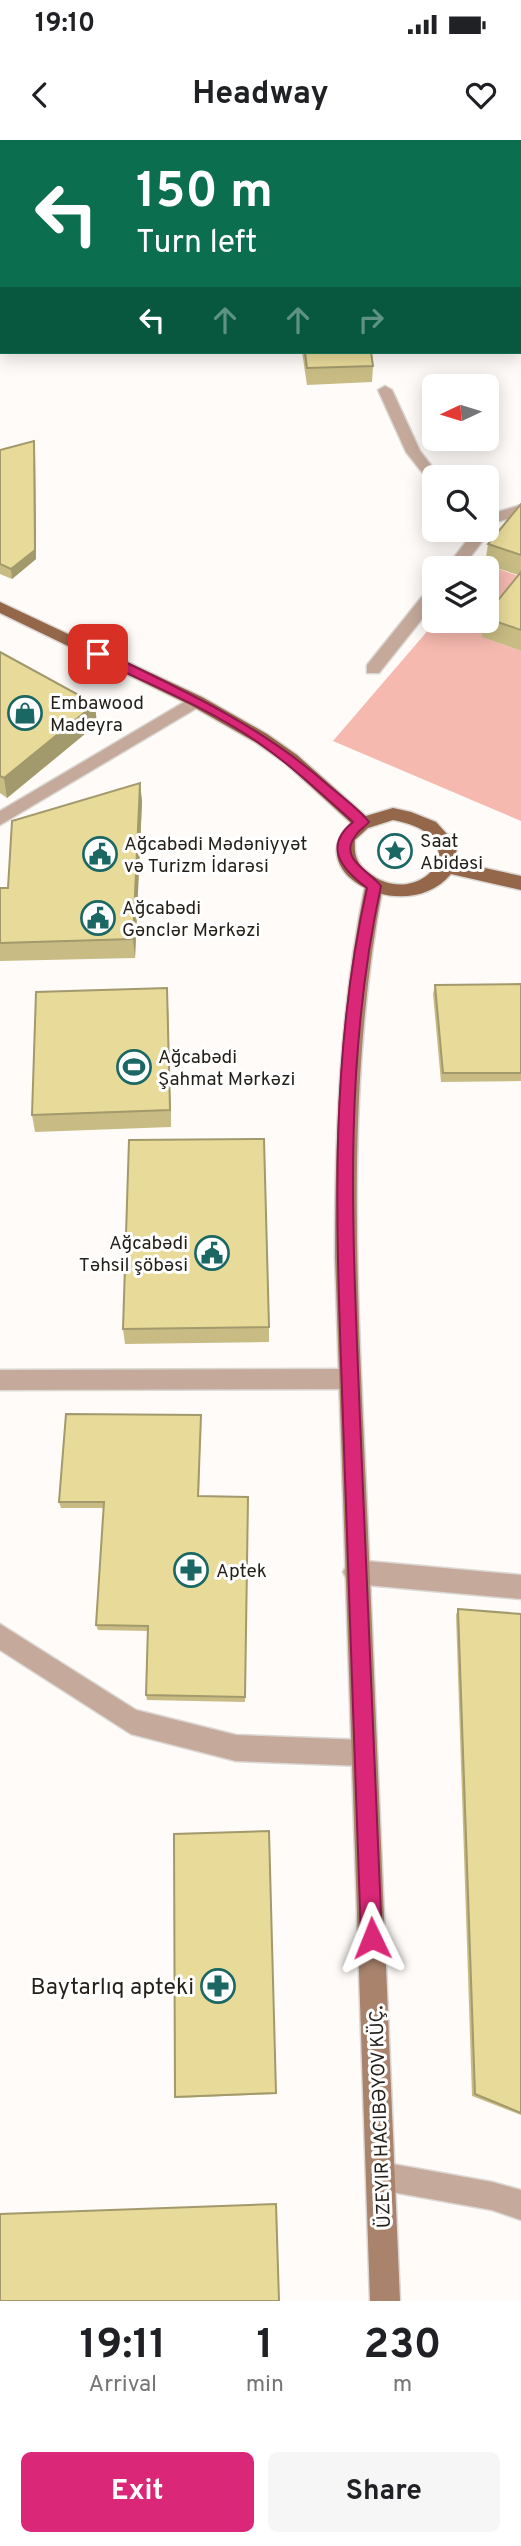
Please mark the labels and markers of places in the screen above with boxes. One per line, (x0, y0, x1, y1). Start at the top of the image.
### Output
pin (68, 624, 128, 684)
place label: Embawood Madeyra (50, 692, 144, 738)
shop icon: Embawood Madeyra (6, 694, 44, 732)
place label: Saat Abidəsi (420, 830, 483, 876)
place icon: Saat Abidəsi (376, 832, 414, 870)
place label: Ağcabədi Mədəniyyət və Turizm İdarəsi (124, 833, 308, 879)
public building icon: Ağcabədi Mədəniyyət və Turizm İdarəsi (81, 835, 119, 873)
place label: Ağcabədi Gənclər Mərkəzi (122, 897, 260, 943)
public building icon: Ağcabədi Gənclər Mərkəzi (79, 899, 117, 937)
place label: Ağcabədi Şahmat Mərkəzi (158, 1046, 295, 1092)
sports icon: Ağcabədi Şahmat Mərkəzi (115, 1048, 153, 1086)
place label: Ağcabədi Təhsil şöbəsi (79, 1232, 188, 1278)
public building icon: Ağcabədi Təhsil şöbəsi (193, 1234, 231, 1272)
pharmacy icon: Aptek (172, 1551, 210, 1589)
place label: Aptek (216, 1560, 267, 1584)
pharmacy icon: Baytarlıq apteki (199, 1967, 237, 2005)
place label: Baytarlıq apteki (30, 1974, 194, 2003)

